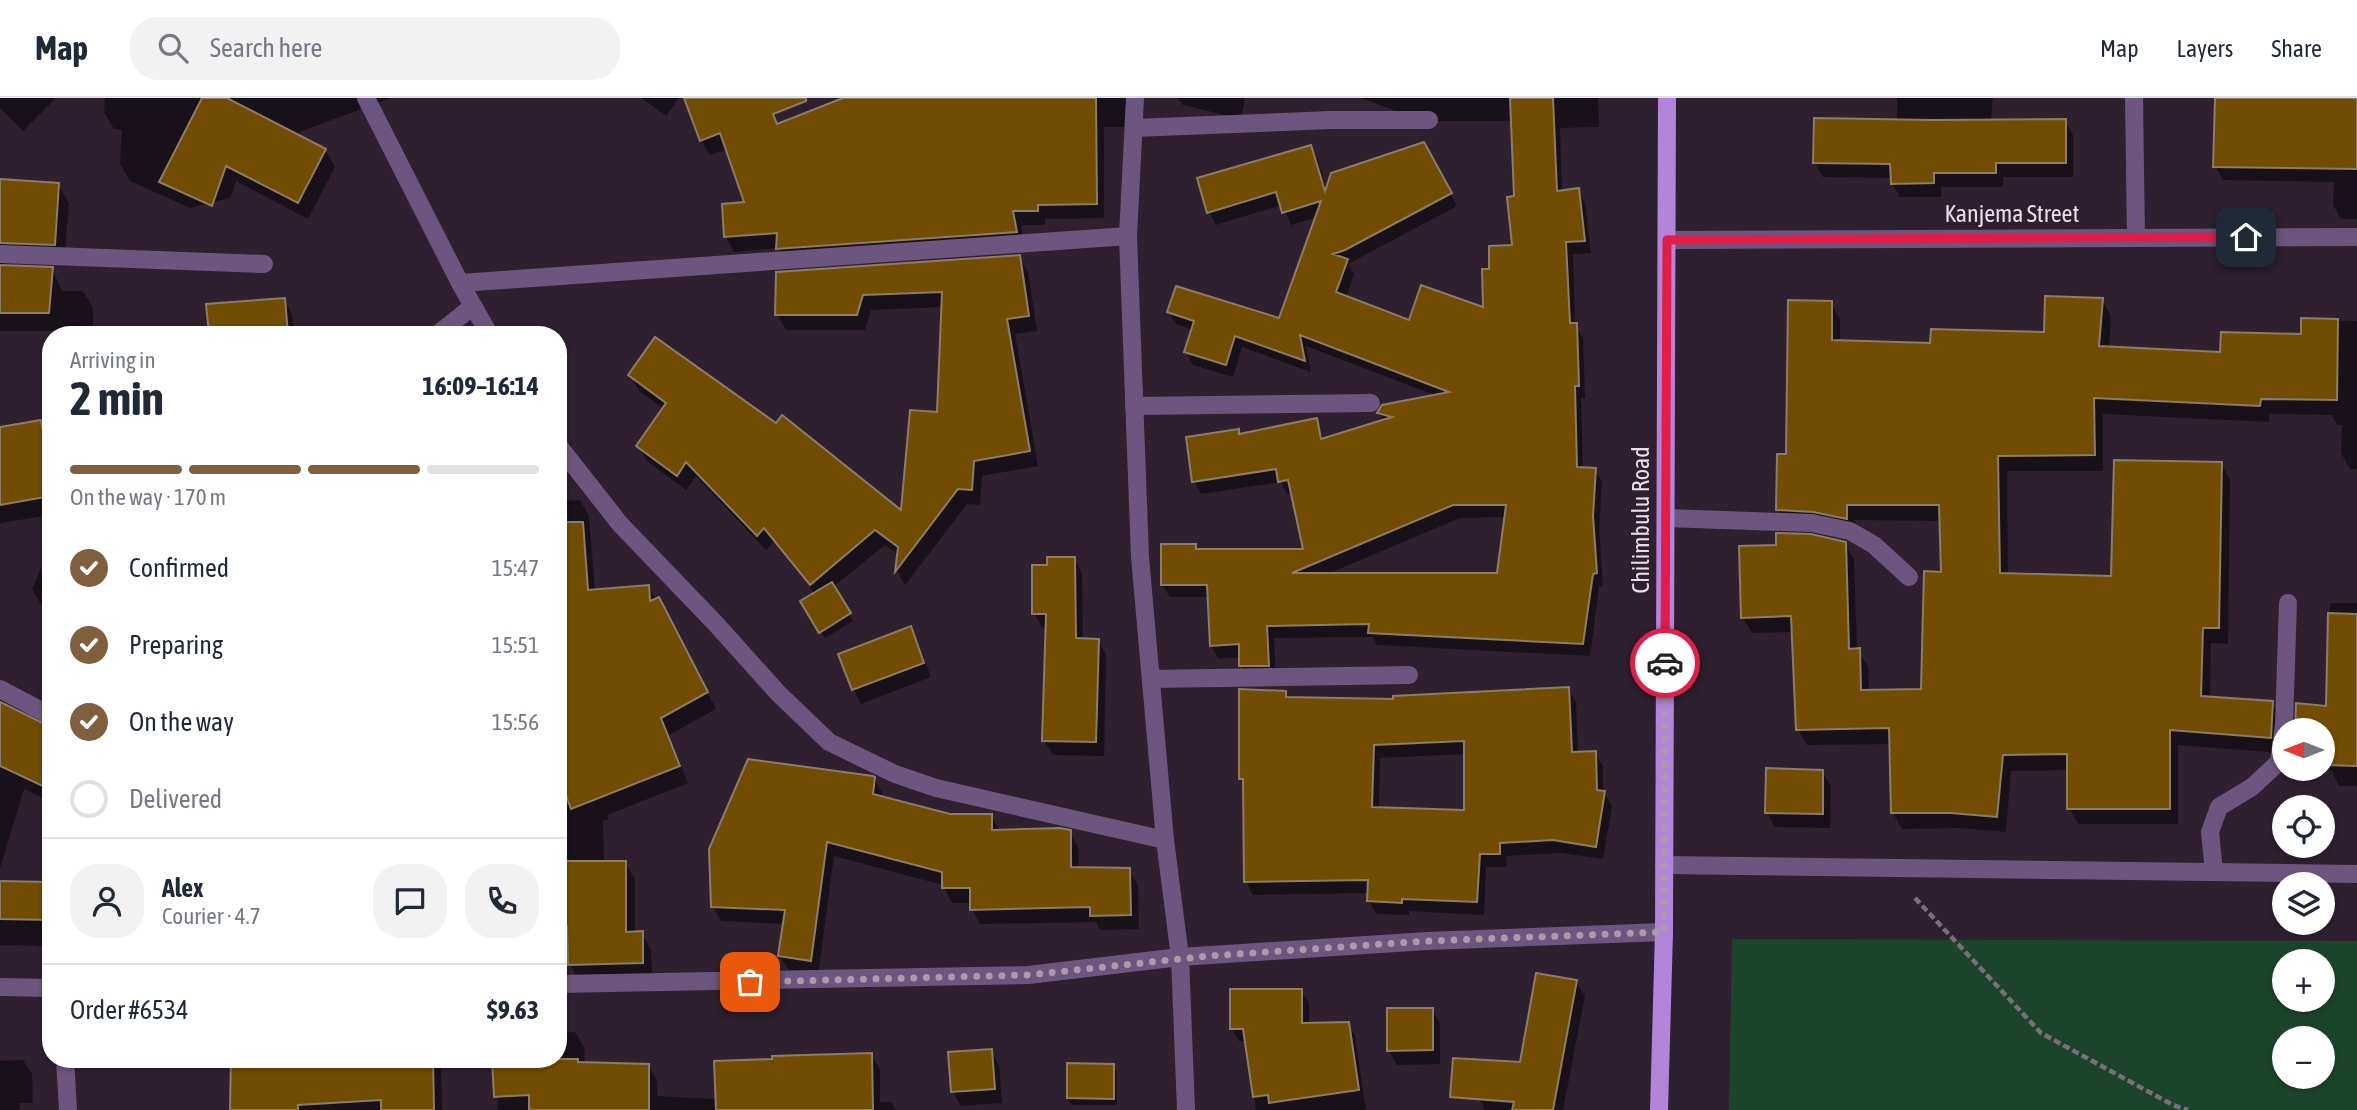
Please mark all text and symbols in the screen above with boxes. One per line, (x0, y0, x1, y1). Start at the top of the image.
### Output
search box (130, 17, 620, 80)
text: Map (35, 29, 88, 67)
icon: search (154, 29, 192, 67)
text: Search here (210, 33, 322, 63)
text: Map (2100, 35, 2139, 62)
text: Layers (2177, 35, 2233, 62)
text: Share (2271, 35, 2322, 62)
street label: Kanjema Street (1945, 200, 2080, 227)
pin (2216, 207, 2276, 267)
icon: home (2227, 218, 2265, 256)
text: Arriving in (70, 347, 156, 373)
text: 16:09–16:14 (422, 371, 539, 401)
text: 2 min (70, 372, 164, 425)
street label: Chilimbulu Road (1627, 446, 1654, 594)
text: On the way · 170 m (70, 484, 226, 510)
icon: check (70, 549, 108, 587)
text: Confirmed (129, 553, 229, 583)
text: 15:47 (492, 555, 539, 581)
icon: check (70, 626, 108, 664)
courier (1630, 628, 1700, 698)
text: Preparing (129, 630, 223, 660)
text: 15:51 (492, 632, 539, 658)
icon: car (1646, 644, 1684, 682)
icon: check (70, 703, 108, 741)
text: On the way (129, 707, 234, 737)
text: 15:56 (492, 709, 539, 735)
north arrow (2272, 718, 2334, 780)
map controls (2272, 718, 2335, 1089)
text: Delivered (129, 784, 222, 814)
button: locate (2272, 795, 2335, 858)
button: person (70, 864, 144, 938)
button: chat (373, 864, 447, 938)
button: phone (465, 864, 539, 938)
button: layers (2272, 872, 2335, 935)
text: Alex (162, 873, 203, 903)
text: Courier · 4.7 (162, 903, 261, 929)
button: + (2272, 949, 2335, 1012)
pin (720, 952, 780, 1012)
icon: bag (731, 963, 769, 1001)
text: Order #6534 (70, 995, 189, 1025)
text: $9.63 (487, 995, 539, 1025)
button: − (2272, 1026, 2335, 1089)

